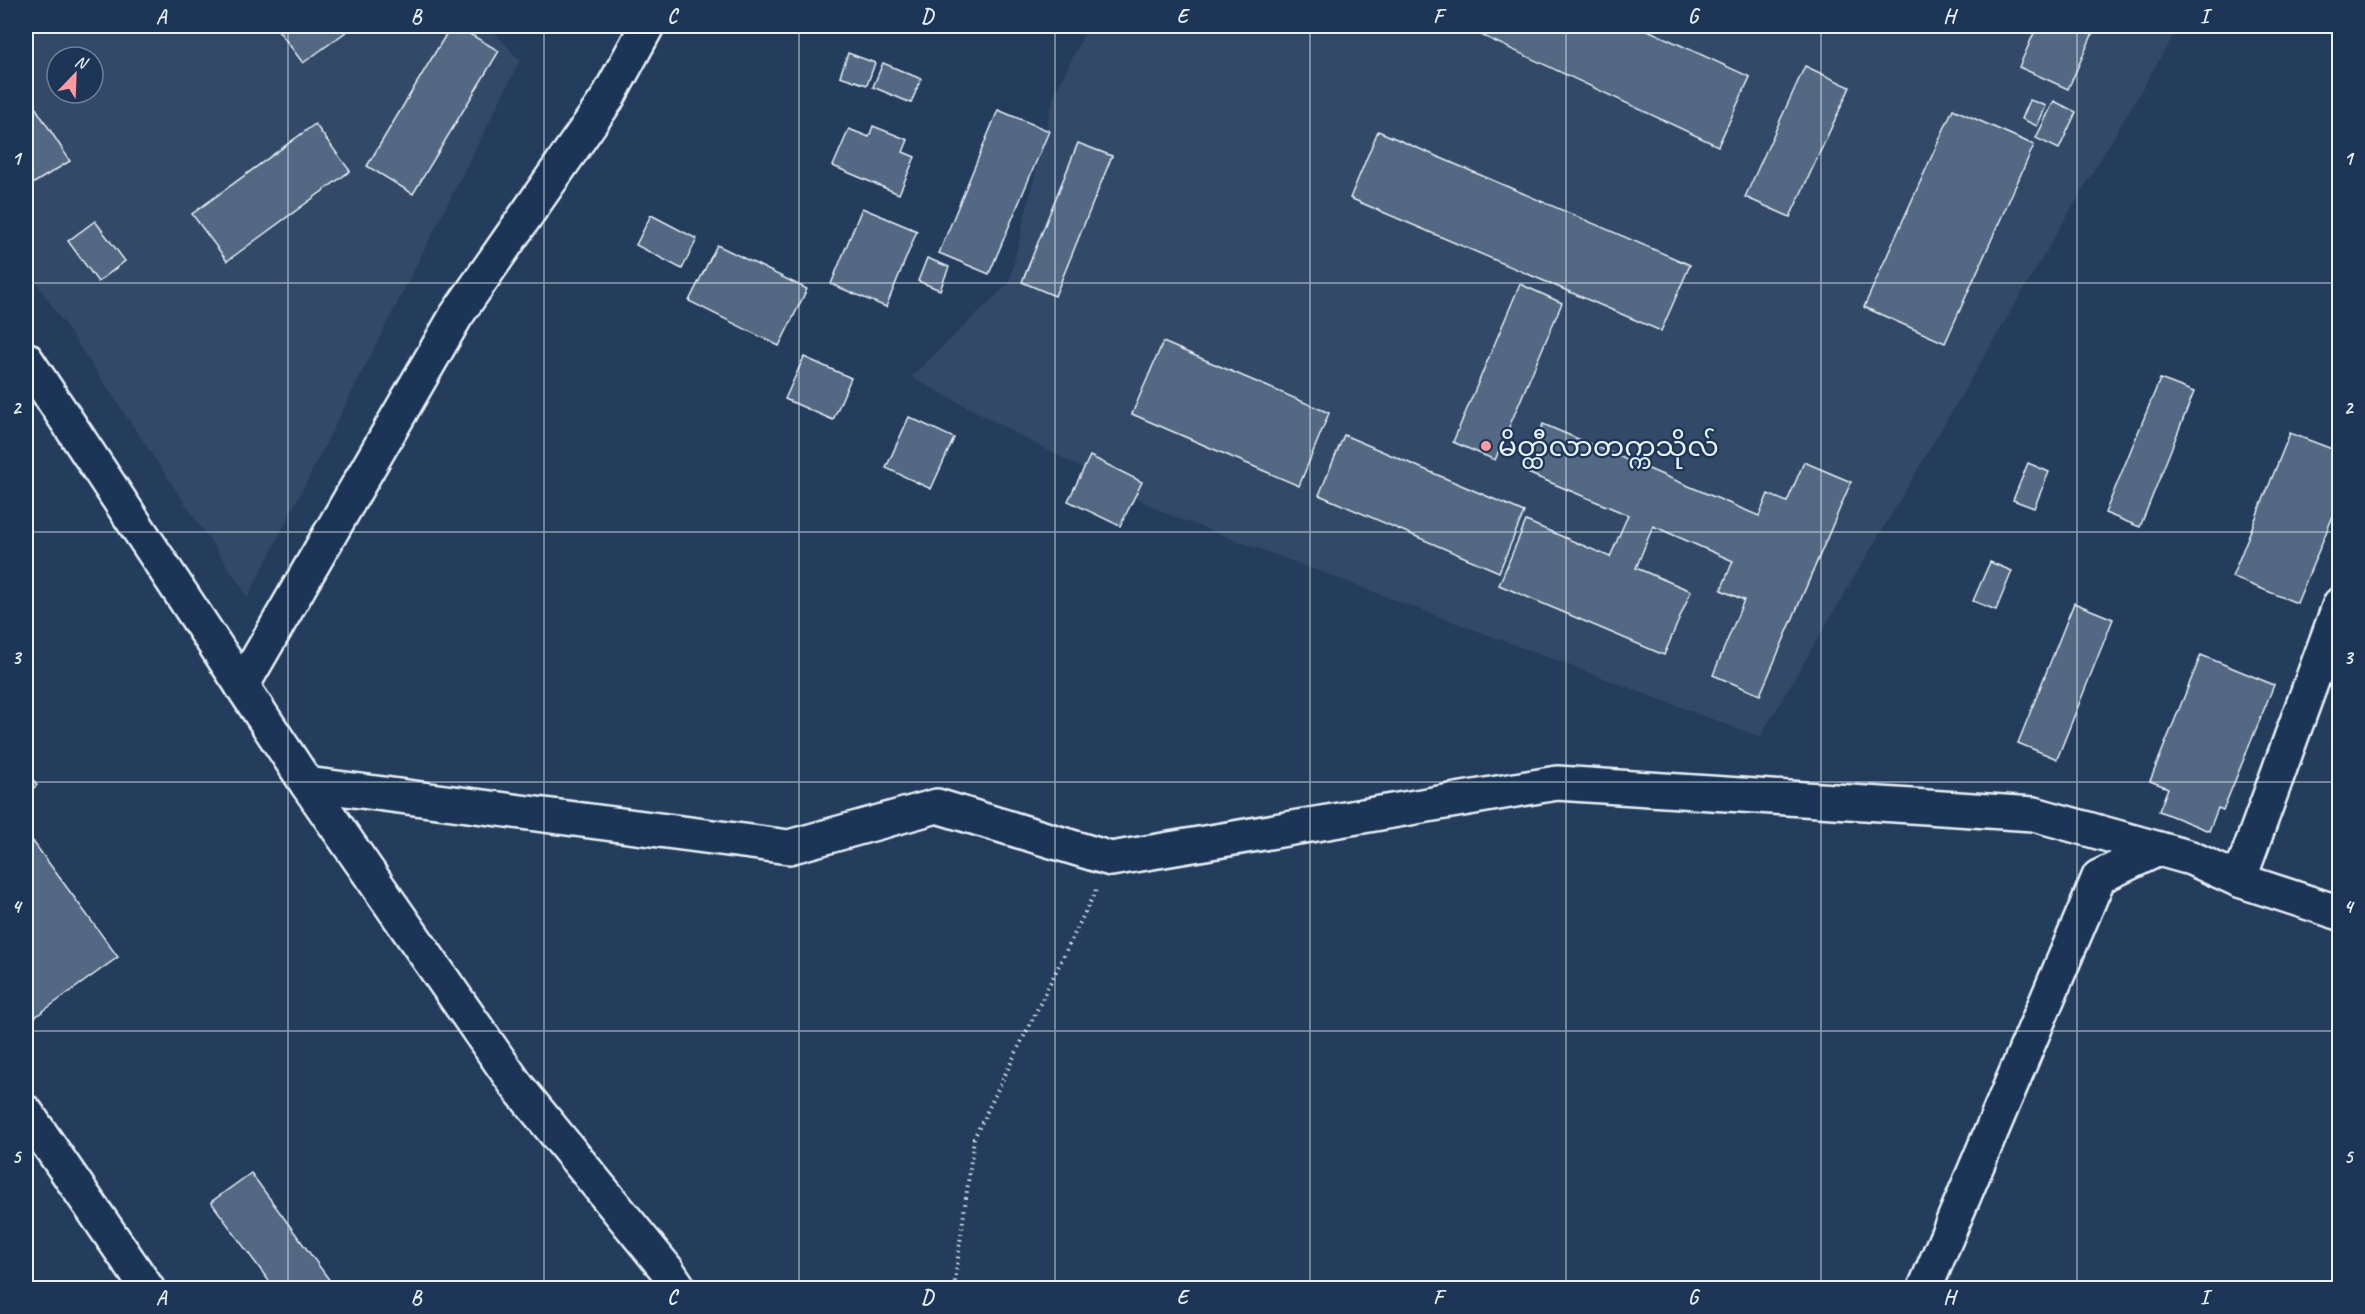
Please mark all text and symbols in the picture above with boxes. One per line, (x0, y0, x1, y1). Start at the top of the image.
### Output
text: A (156, 4, 168, 29)
text: B (411, 4, 423, 29)
text: C (667, 4, 679, 29)
text: D (921, 4, 935, 29)
text: E (1177, 4, 1191, 29)
text: F (1433, 4, 1447, 29)
text: G (1688, 4, 1701, 29)
text: H (1943, 4, 1958, 29)
text: I (2200, 4, 2213, 29)
north arrow (45, 45, 105, 105)
text: N (72, 51, 92, 74)
text: 1 (12, 146, 23, 171)
text: 1 (2344, 146, 2355, 171)
text: 2 (12, 395, 23, 420)
text: 2 (2344, 395, 2355, 420)
place label: မိတ္ထီလာတက္ကသိုလ် (1498, 428, 1719, 469)
marker: မိတ္ထီလာတက္ကသိုလ် (1479, 439, 1493, 453)
text: 3 (12, 645, 23, 670)
text: 3 (2344, 645, 2355, 670)
text: 4 (12, 894, 24, 919)
text: 4 (2344, 894, 2356, 919)
text: 5 (12, 1144, 23, 1169)
text: 5 (2344, 1144, 2355, 1169)
text: A (156, 1285, 168, 1310)
text: B (411, 1285, 423, 1310)
text: C (667, 1285, 679, 1310)
text: D (921, 1285, 935, 1310)
text: E (1177, 1285, 1191, 1310)
text: F (1433, 1285, 1447, 1310)
text: G (1688, 1285, 1701, 1310)
text: H (1943, 1285, 1958, 1310)
text: I (2200, 1285, 2213, 1310)

